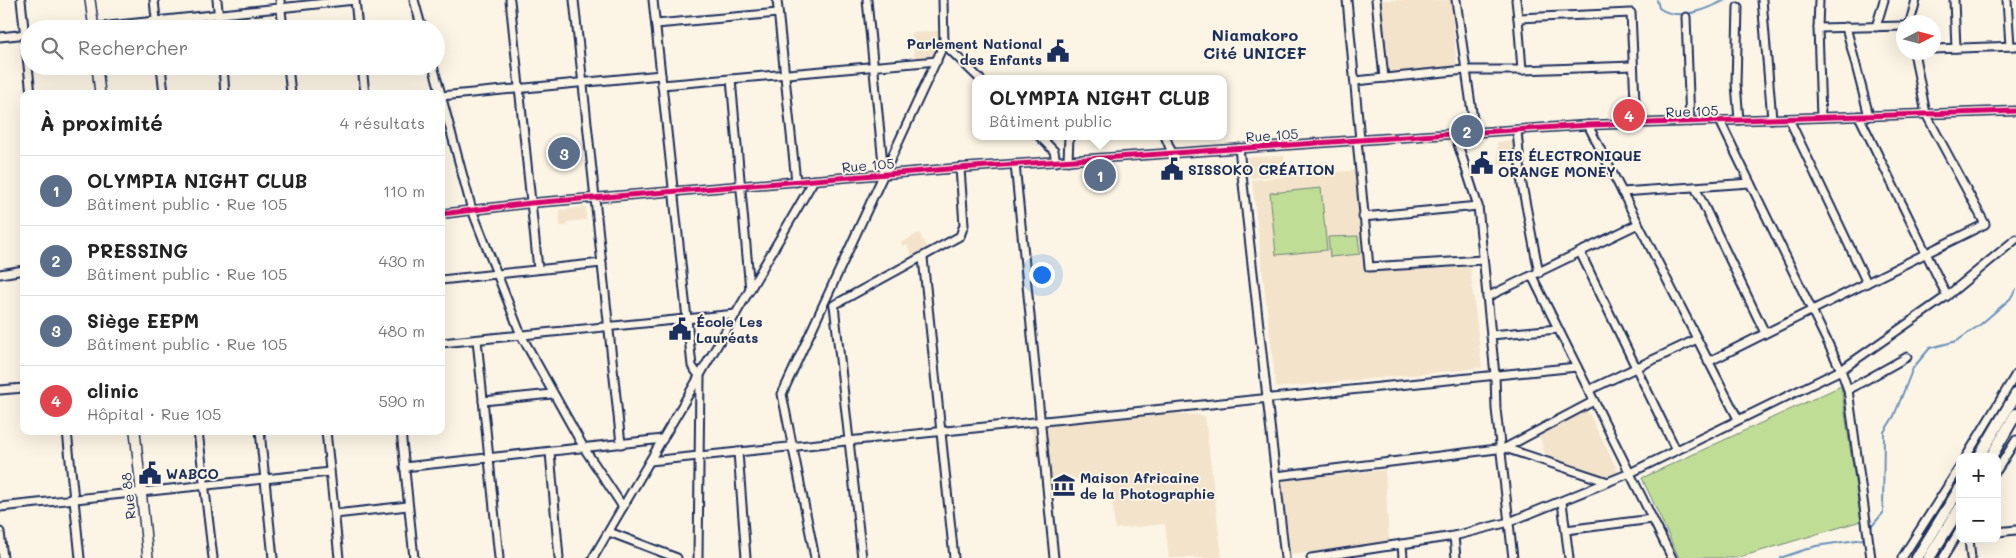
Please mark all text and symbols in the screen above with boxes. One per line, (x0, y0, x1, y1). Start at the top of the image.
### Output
north arrow (1896, 15, 1941, 60)
search box (20, 20, 445, 75)
district label: Niamakoro Cité UNICEF (1203, 24, 1307, 63)
icon: search (38, 34, 66, 62)
place label: Parlement National des Enfants (907, 34, 1042, 69)
text: Rechercher (78, 35, 188, 60)
public building icon: Parlement National des Enfants (1045, 38, 1071, 64)
popup (972, 75, 1227, 140)
text: OLYMPIA NIGHT CLUB (989, 85, 1210, 110)
pin: 4 (1613, 96, 1645, 134)
street label: Rue 105 (1665, 101, 1719, 121)
text: À proximité (40, 109, 163, 136)
text: Bâtiment public (989, 110, 1112, 131)
text: 4 résultats (340, 112, 425, 133)
pin: 2 (1451, 112, 1483, 150)
street label: Rue 105 (1245, 124, 1299, 146)
pin: 3 (548, 134, 580, 172)
place label: EIS ÉLECTRONIQUE ORANGE MONEY (1498, 146, 1642, 181)
public building icon: EIS ÉLECTRONIQUE ORANGE MONEY (1469, 150, 1495, 176)
street label: Rue 105 (841, 153, 895, 177)
pin: 1 (1084, 156, 1116, 194)
public building icon: SISSOKO CRÉATION (1159, 156, 1185, 182)
place label: SISSOKO CRÉATION (1188, 160, 1335, 179)
text: OLYMPIA NIGHT CLUB (87, 168, 307, 193)
text: 1 (52, 180, 60, 201)
text: 110 m (383, 180, 425, 201)
text: Bâtiment public · Rue 105 (87, 193, 287, 214)
text: PRESSING (87, 238, 188, 263)
text: 2 (52, 250, 60, 271)
text: 430 m (378, 250, 425, 271)
your location (1029, 262, 1055, 288)
text: Bâtiment public · Rue 105 (87, 263, 287, 284)
text: Siège EEPM (87, 308, 199, 333)
place label: École Les Lauréats (696, 312, 763, 347)
public building icon: École Les Lauréats (667, 316, 693, 342)
text: 3 (51, 320, 61, 341)
text: 480 m (378, 320, 425, 341)
text: Bâtiment public · Rue 105 (87, 333, 287, 354)
text: clinic (87, 378, 139, 403)
text: 4 (51, 390, 61, 411)
text: 590 m (378, 390, 425, 411)
text: Hôpital · Rue 105 (87, 403, 221, 424)
map controls (1956, 453, 2001, 543)
button: + (1956, 453, 2001, 498)
public building icon: WABCO (137, 460, 163, 486)
place label: WABCO (166, 464, 219, 483)
place label: Maison Africaine de la Photographie (1080, 468, 1215, 503)
street label: Rue 88 (116, 472, 140, 520)
museum icon: Maison Africaine de la Photographie (1051, 472, 1077, 498)
button: − (1956, 498, 2001, 543)

